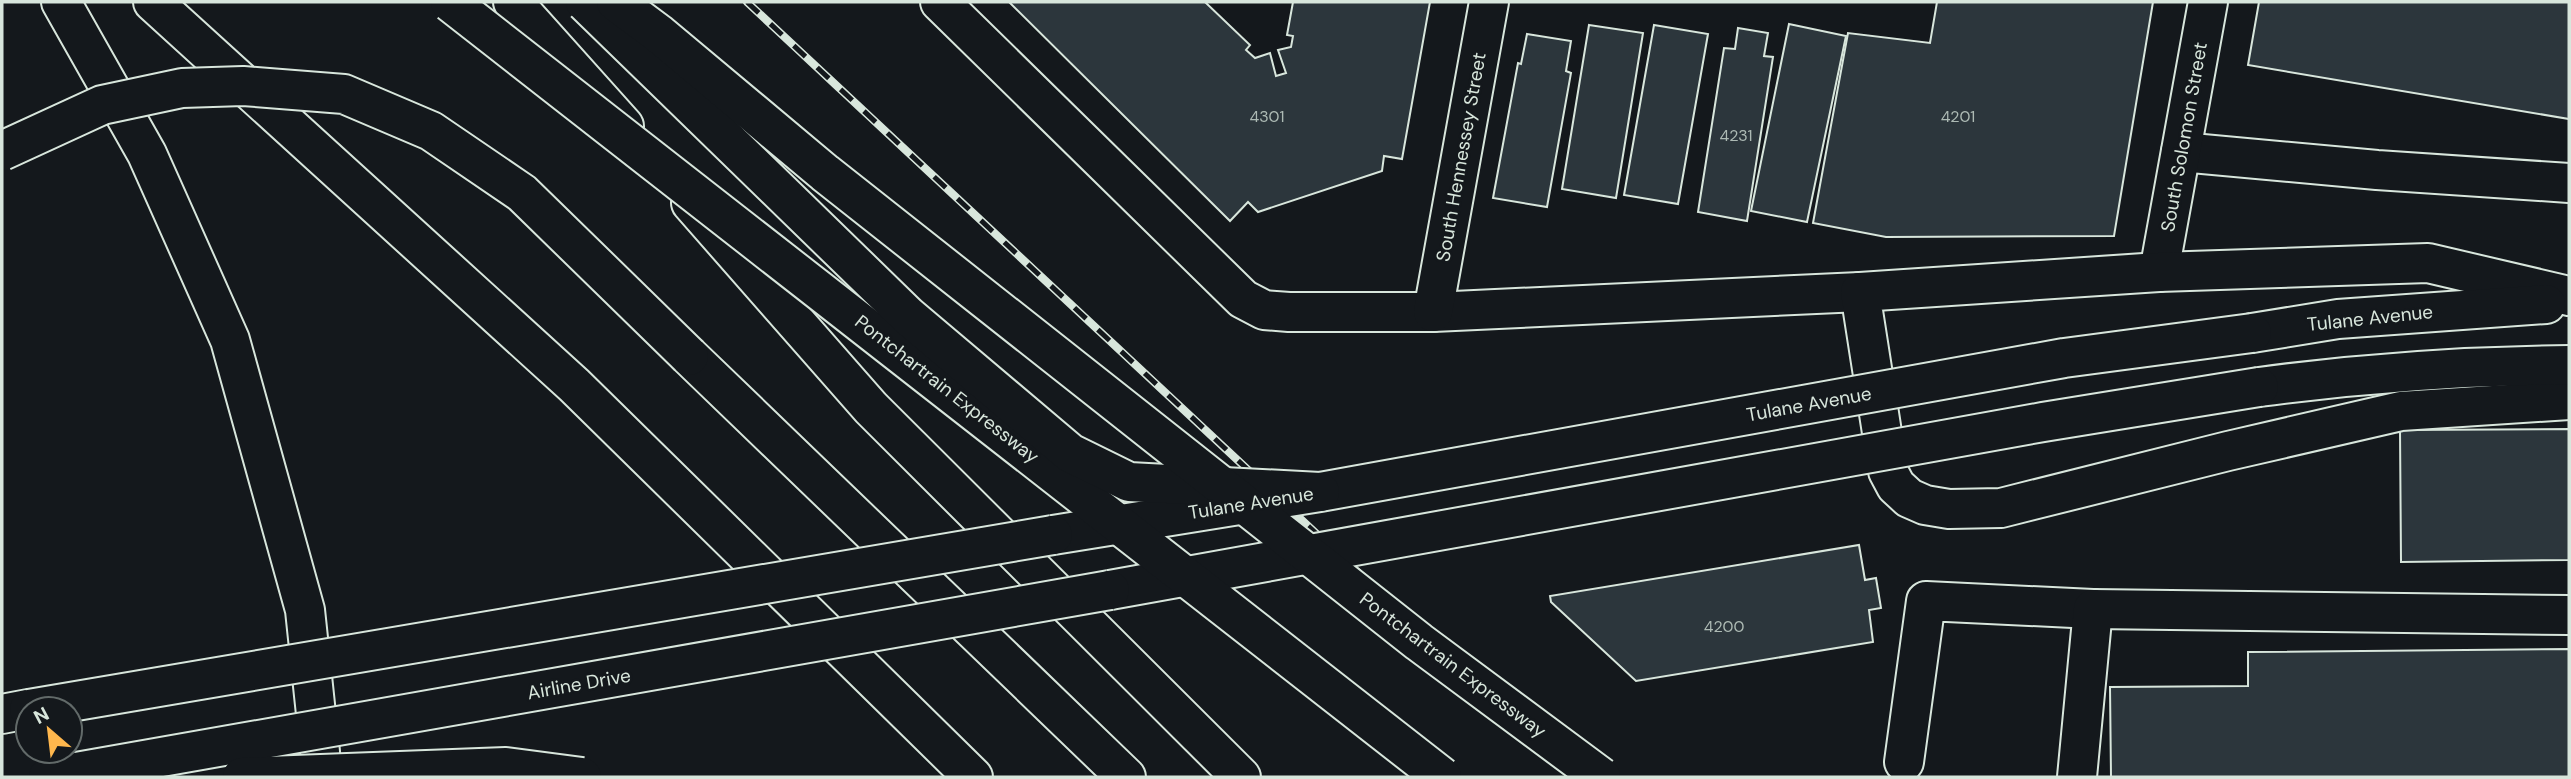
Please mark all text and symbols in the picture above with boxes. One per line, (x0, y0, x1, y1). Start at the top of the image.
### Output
street label: South Solomon Street (2155, 40, 2213, 234)
street label: South Hennessey Street (1430, 50, 1492, 264)
house number: 4301 (1249, 106, 1285, 127)
house number: 4201 (1941, 106, 1975, 127)
house number: 4231 (1719, 125, 1753, 146)
street label: Tulane Avenue (2306, 299, 2434, 337)
street label: Pontchartrain Expressway (850, 309, 1045, 469)
street label: Tulane Avenue (1745, 381, 1873, 427)
street label: Tulane Avenue (1187, 481, 1315, 525)
street label: Pontchartrain Expressway (1355, 587, 1552, 744)
house number: 4200 (1704, 616, 1744, 637)
street label: Airline Drive (525, 663, 633, 705)
north arrow (14, 695, 84, 765)
text: N (29, 701, 53, 730)

